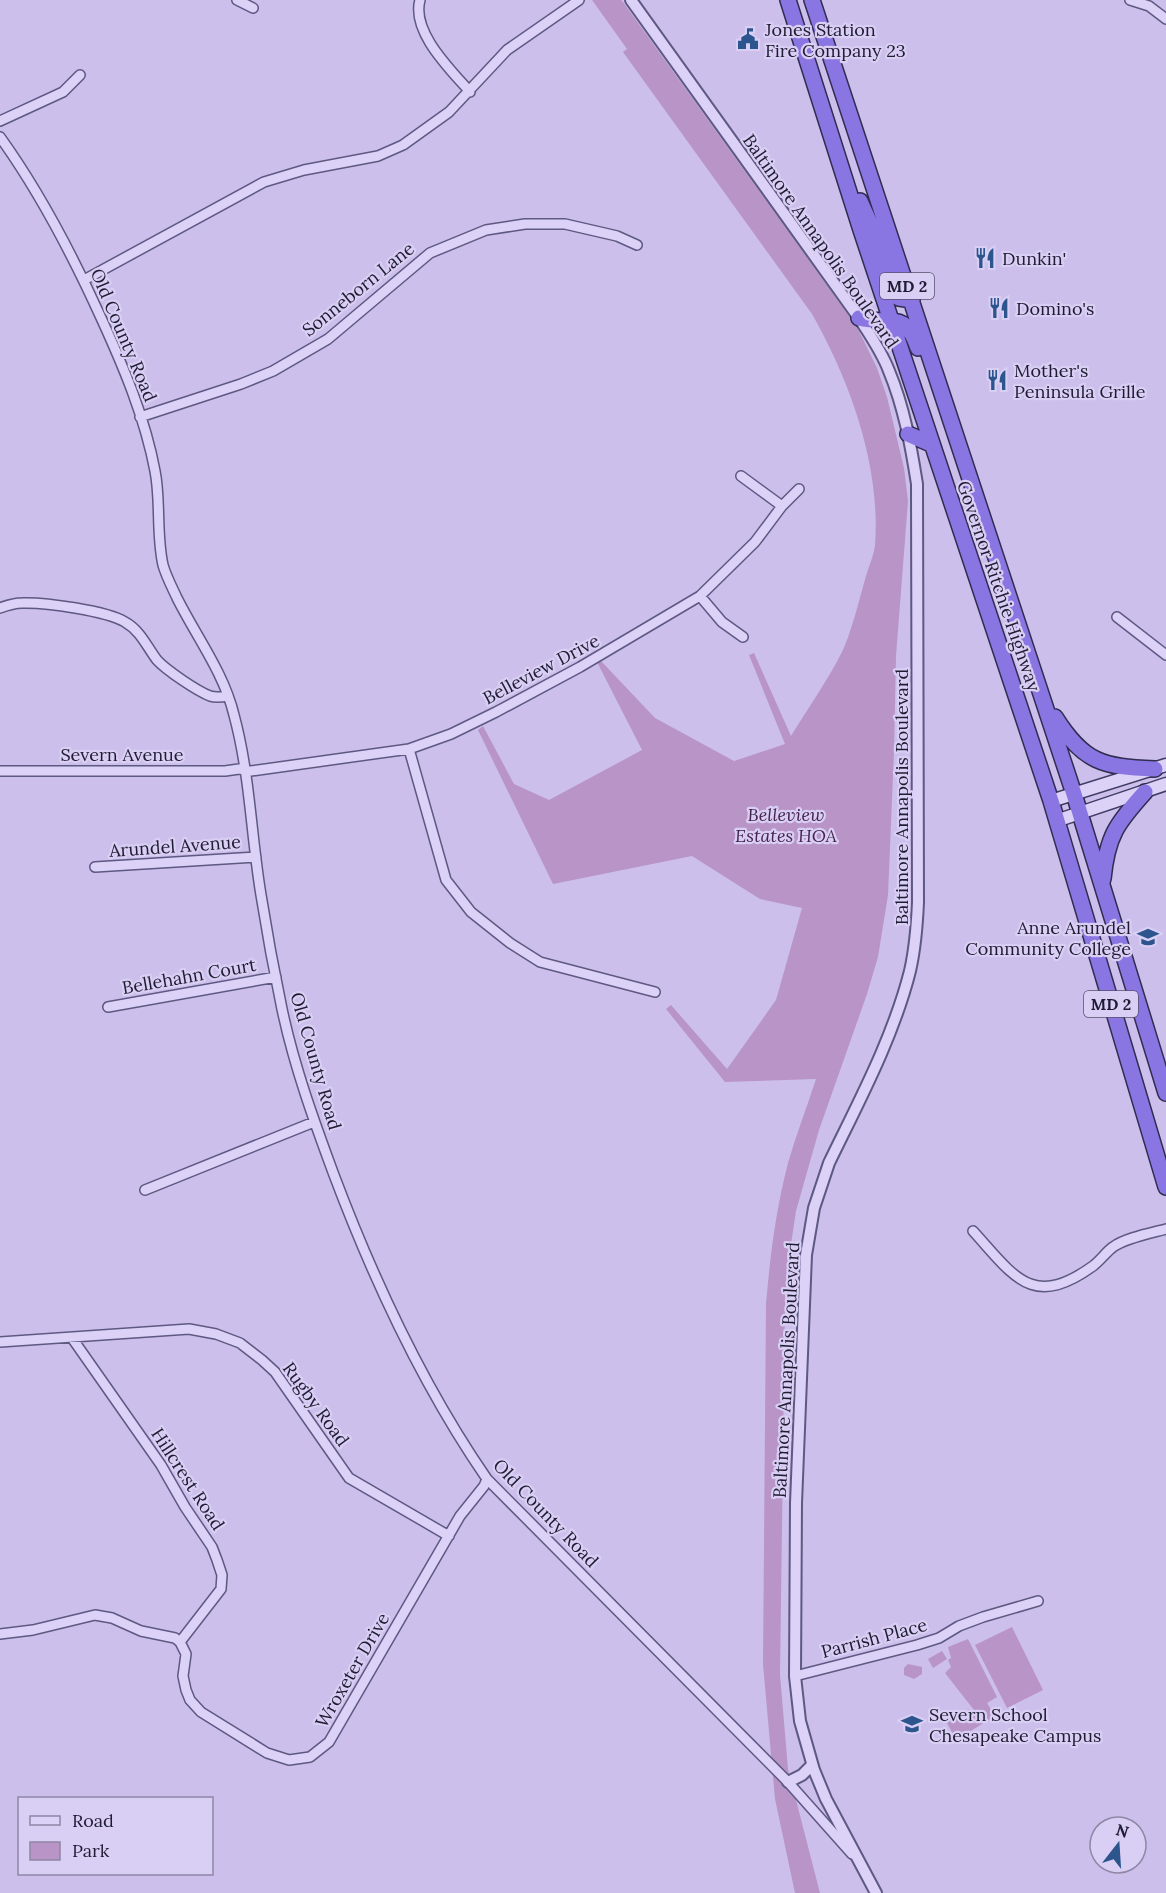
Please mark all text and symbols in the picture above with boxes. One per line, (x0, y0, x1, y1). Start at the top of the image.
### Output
place label: Jones Station Fire Company 23 (764, 18, 906, 62)
public building icon: Jones Station Fire Company 23 (736, 27, 760, 51)
street label: Baltimore Annapolis Boulevard (738, 129, 904, 353)
street label: Sonneborn Lane (297, 237, 419, 341)
restaurant icon: Dunkin' (973, 246, 997, 270)
place label: Dunkin' (1002, 247, 1066, 270)
street label: Old County Road (86, 265, 162, 405)
road number: MD 2 (880, 273, 934, 299)
restaurant icon: Domino's (987, 296, 1011, 320)
place label: Domino's (1016, 297, 1094, 320)
place label: Mother's Peninsula Grille (1014, 359, 1146, 403)
restaurant icon: Mother's Peninsula Grille (985, 368, 1009, 392)
street label: Governor Ritchie Highway (952, 478, 1046, 695)
street label: Belleview Drive (479, 629, 603, 709)
street label: Baltimore Annapolis Boulevard (890, 668, 913, 925)
street label: Severn Avenue (60, 743, 184, 766)
park label: Belleview Estates HOA (735, 803, 838, 847)
street label: Arundel Avenue (107, 830, 242, 862)
place label: Anne Arundel Community College (965, 916, 1131, 960)
school or university icon: Anne Arundel Community College (1136, 925, 1160, 949)
street label: Bellehahn Court (120, 953, 258, 999)
street label: Old County Road (285, 989, 347, 1133)
road number: MD 2 (1084, 991, 1138, 1017)
street label: Baltimore Annapolis Boulevard (768, 1241, 804, 1499)
street label: Rugby Road (278, 1357, 354, 1451)
street label: Hillcrest Road (146, 1423, 230, 1535)
street label: Old County Road (488, 1454, 604, 1572)
street label: Wroxeter Drive (310, 1608, 394, 1732)
street label: Parrish Place (818, 1613, 930, 1663)
place label: Severn School Chesapeake Campus (929, 1703, 1101, 1747)
school or university icon: Severn School Chesapeake Campus (900, 1712, 924, 1736)
legend (18, 1797, 213, 1875)
text: Road (72, 1809, 114, 1832)
north arrow (1088, 1815, 1148, 1875)
text: N (1114, 1819, 1131, 1842)
text: Park (72, 1839, 110, 1862)

